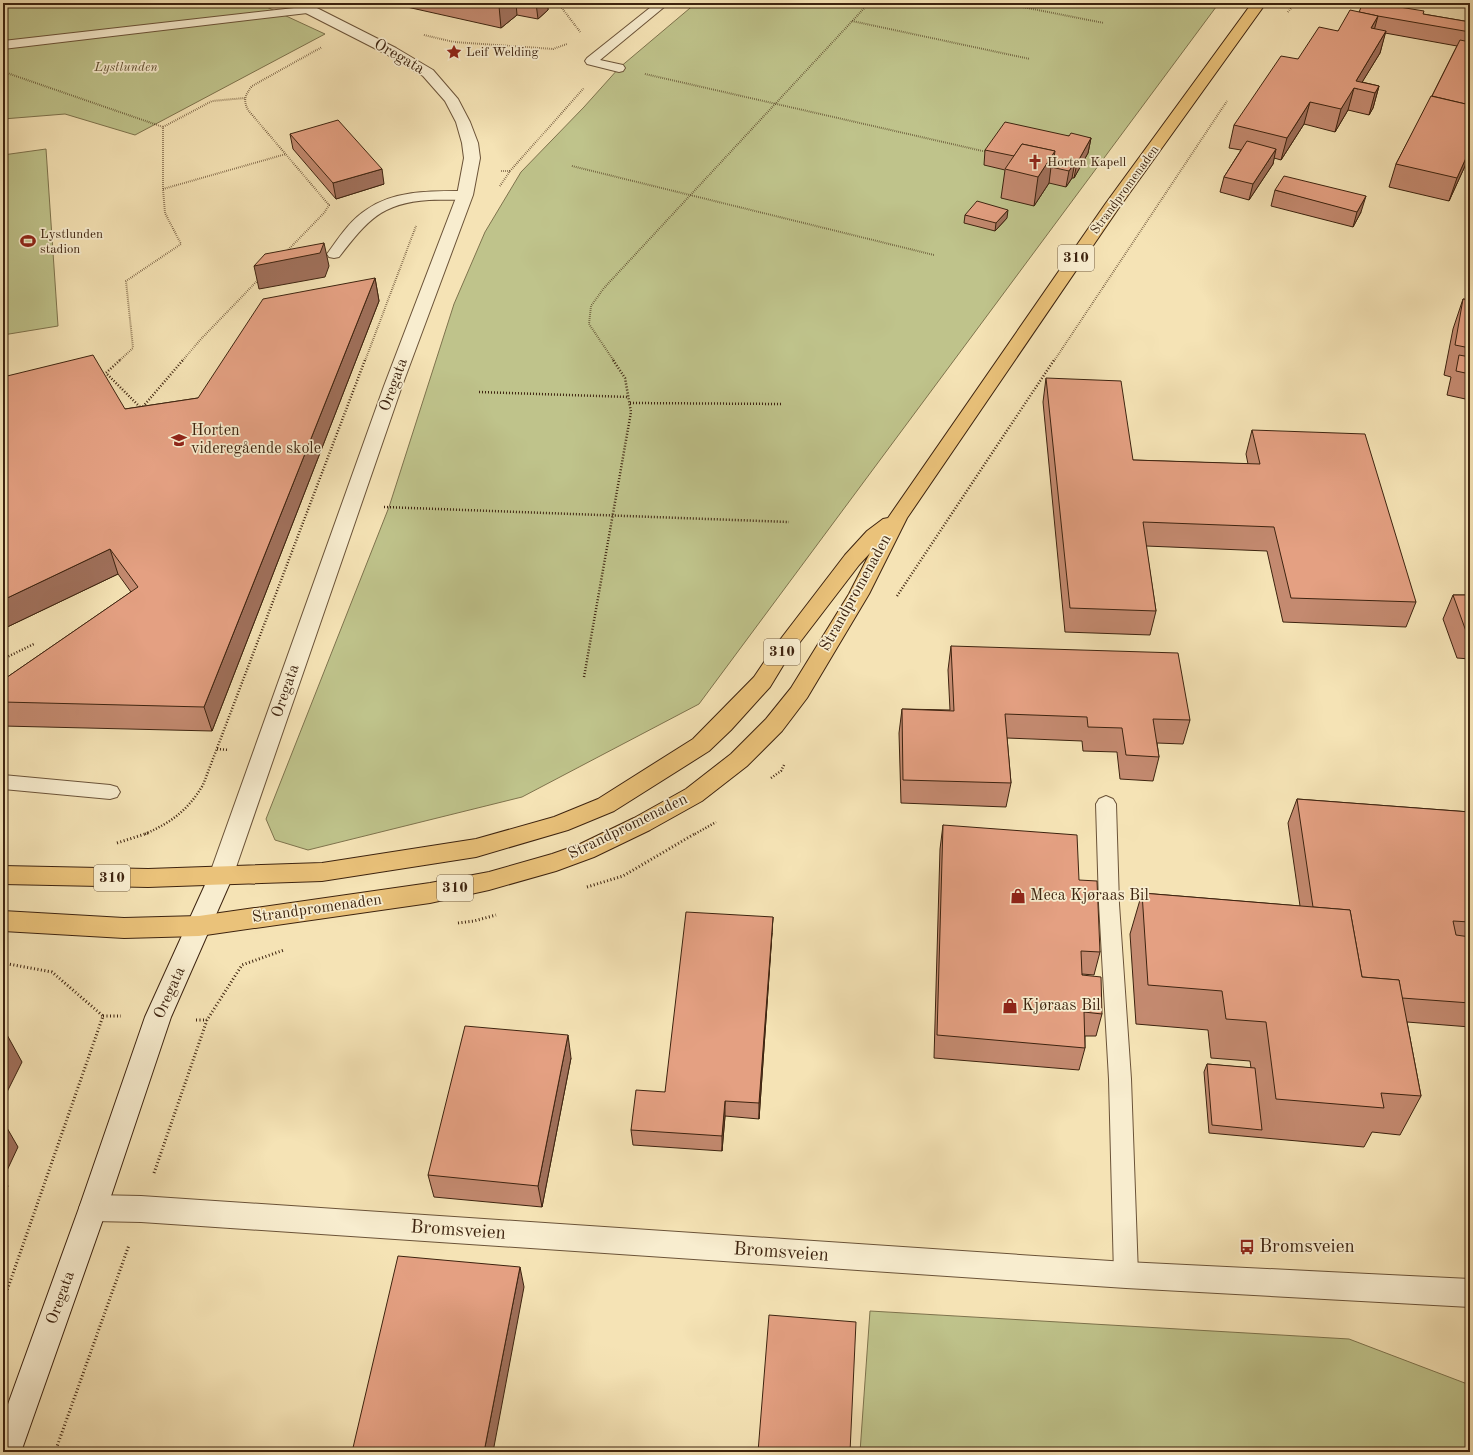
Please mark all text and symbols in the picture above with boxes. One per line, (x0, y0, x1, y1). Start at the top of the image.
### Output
street label: Oregata (371, 36, 427, 78)
place icon: Leif Welding (445, 43, 463, 61)
place label: Leif Welding (466, 46, 539, 59)
park label: Lystlunden (93, 61, 158, 74)
street label: Strandpromenaden (1089, 143, 1161, 237)
church icon: Horten Kapell (1026, 153, 1044, 171)
place label: Horten Kapell (1047, 156, 1127, 169)
place label: Lystlunden stadion (40, 228, 103, 256)
sports icon: Lystlunden stadion (19, 232, 37, 250)
road number: 310 (1058, 245, 1094, 271)
street label: Oregata (377, 356, 411, 414)
place label: Horten videregående skole (191, 423, 321, 457)
school or university icon: Horten videregående skole (170, 431, 188, 449)
street label: Strandpromenaden (817, 532, 895, 654)
road number: 310 (764, 639, 800, 665)
street label: Oregata (269, 662, 303, 720)
street label: Strandpromenaden (566, 791, 691, 863)
road number: 310 (94, 865, 130, 891)
road number: 310 (437, 875, 473, 901)
shop icon: Meca Kjøraas Bil (1009, 887, 1027, 905)
place label: Meca Kjøraas Bil (1030, 888, 1149, 904)
street label: Strandpromenaden (251, 892, 383, 926)
street label: Oregata (151, 964, 189, 1021)
shop icon: Kjøraas Bil (1001, 997, 1019, 1015)
place label: Kjøraas Bil (1022, 998, 1101, 1014)
street label: Bromsveien (410, 1218, 506, 1244)
bus stop icon: Bromsveien (1238, 1238, 1256, 1256)
place label: Bromsveien (1259, 1238, 1355, 1257)
street label: Bromsveien (733, 1240, 829, 1266)
street label: Oregata (44, 1269, 78, 1327)

